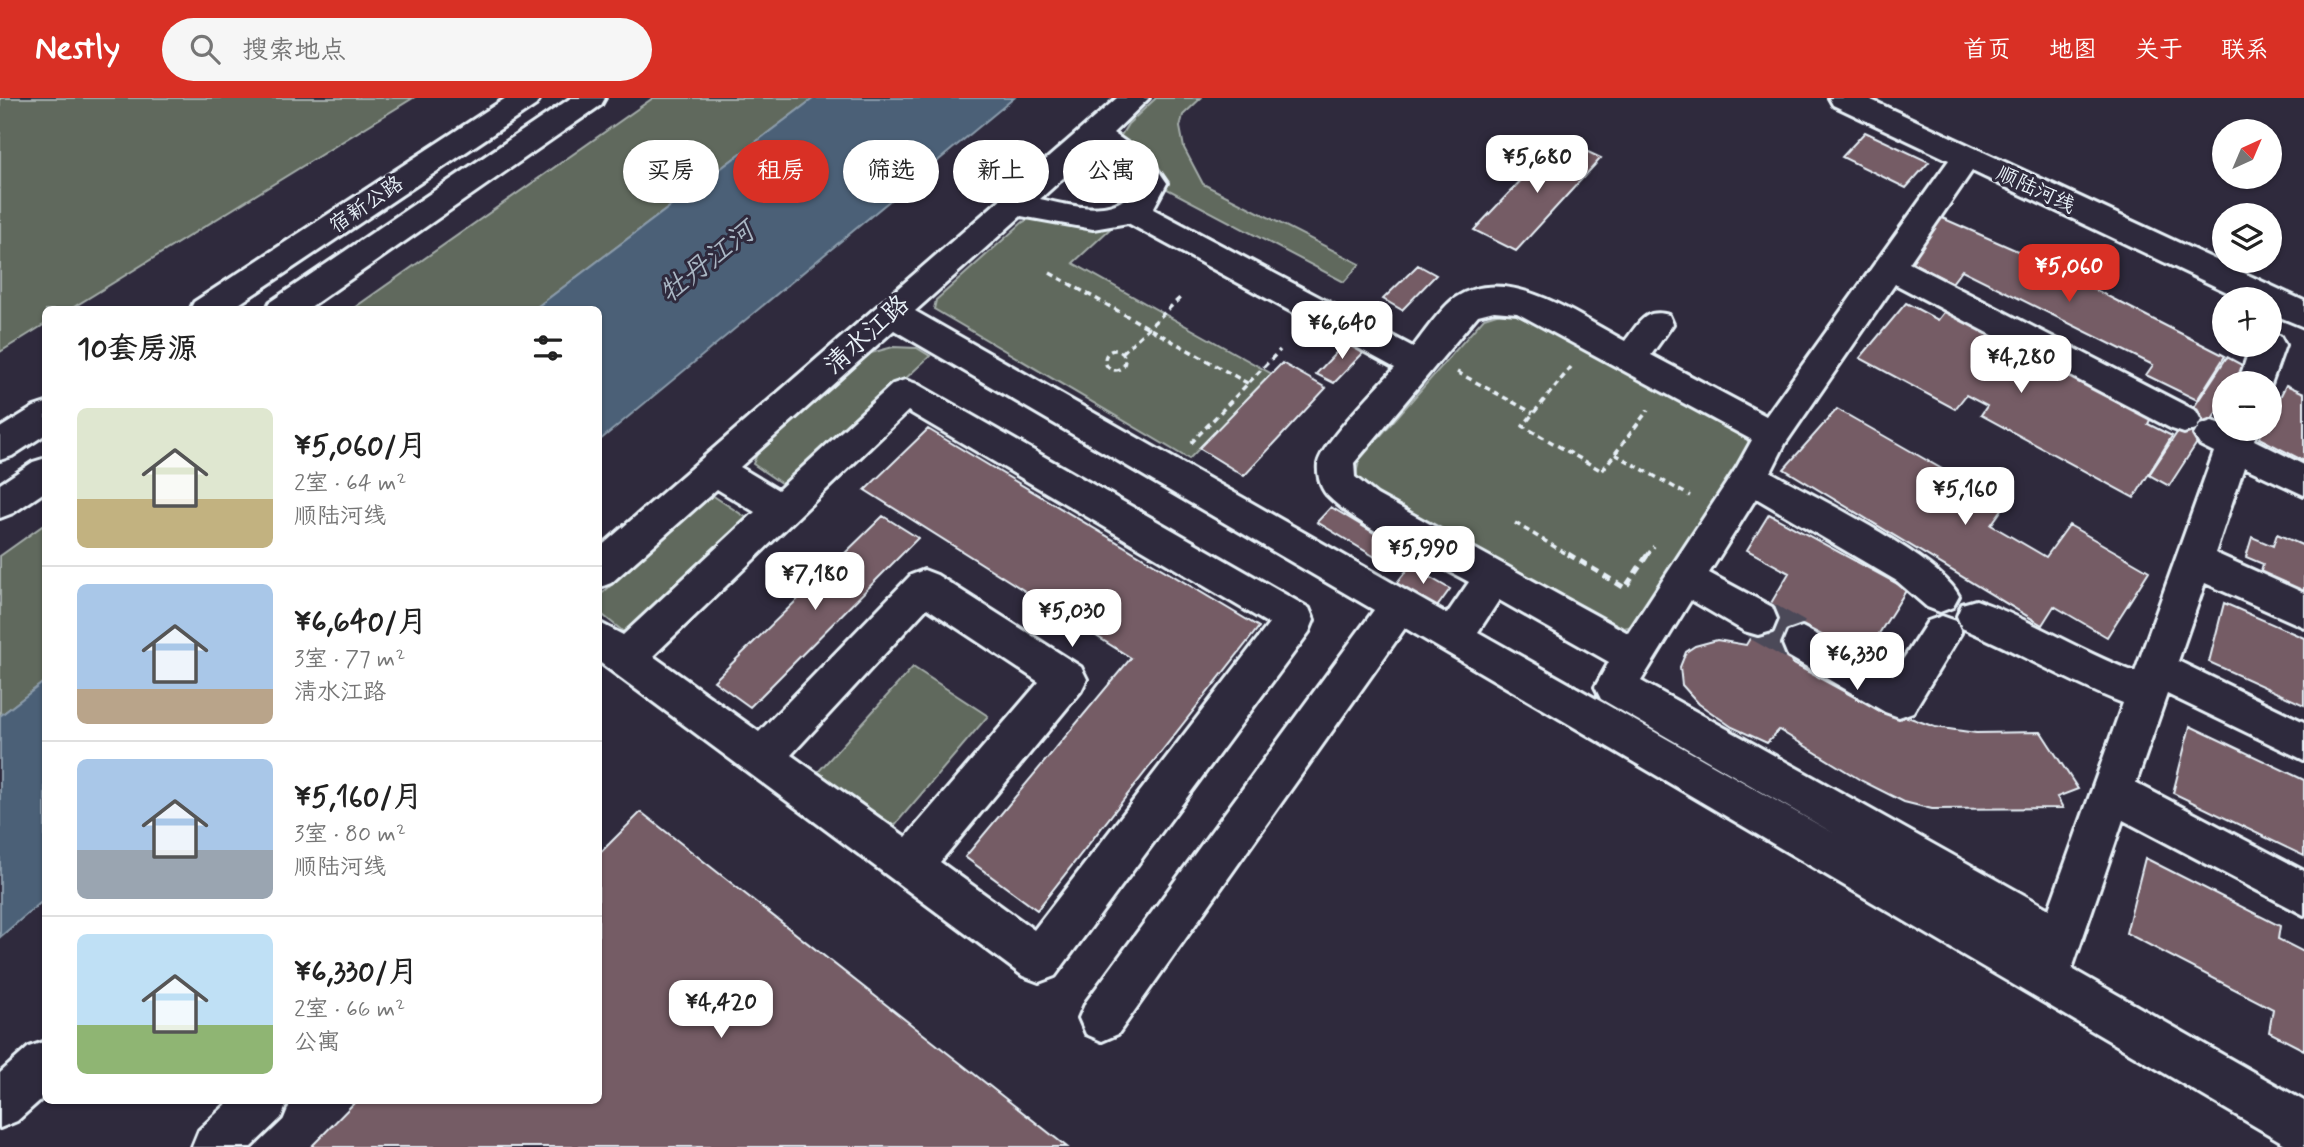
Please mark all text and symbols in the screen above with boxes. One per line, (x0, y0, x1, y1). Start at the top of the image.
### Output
search box (162, 18, 652, 81)
text: Nestly (35, 27, 120, 71)
icon: search (186, 30, 224, 68)
text: 搜索地点 (242, 34, 346, 68)
text: 首页 (1963, 35, 2011, 66)
text: 地图 (2049, 35, 2097, 66)
text: 关于 (2135, 35, 2183, 66)
text: 联系 (2221, 35, 2269, 66)
north arrow (2212, 119, 2282, 189)
map controls (2212, 119, 2282, 441)
pin: ¥5,680 (1480, 136, 1594, 195)
chip: 买房 (623, 140, 719, 203)
chip: 租房 (733, 140, 829, 203)
chip: 筛选 (843, 140, 939, 203)
chip: 新上 (953, 140, 1049, 203)
chip: 公寓 (1063, 140, 1159, 203)
text: ¥5,680 (1502, 143, 1572, 173)
street label: 顺陆河线 (1992, 159, 2080, 220)
street label: 宿新公路 (324, 170, 409, 240)
button: layers (2212, 203, 2282, 273)
water label: 牡丹江河 (652, 211, 766, 312)
pin: ¥5,060 (2012, 244, 2126, 304)
text: ¥5,060 (2035, 252, 2103, 282)
button: + (2212, 287, 2282, 357)
street label: 清水江路 (817, 288, 917, 383)
pin: ¥6,640 (1285, 302, 1399, 361)
text: ¥6,640 (1307, 309, 1377, 339)
icon: filters (529, 329, 567, 367)
text: 10套房源 (77, 330, 198, 369)
pin: ¥4,280 (1964, 336, 2078, 395)
text: ¥4,280 (1986, 343, 2056, 373)
button: − (2212, 371, 2282, 441)
text: ¥5,060/月 (294, 427, 427, 466)
icon: home (133, 436, 217, 520)
pin: ¥5,160 (1908, 468, 2022, 527)
text: 2室 · 64 m² (294, 469, 406, 499)
text: ¥5,160 (1932, 475, 1998, 505)
text: 顺陆河线 (294, 502, 386, 532)
pin: ¥5,990 (1366, 526, 1480, 586)
text: ¥5,990 (1388, 534, 1458, 564)
pin: ¥7,180 (758, 552, 872, 612)
text: ¥7,180 (781, 560, 849, 590)
pin: ¥5,030 (1015, 589, 1129, 649)
text: ¥5,030 (1038, 597, 1106, 627)
text: ¥6,640/月 (294, 603, 427, 642)
icon: home (133, 612, 217, 696)
pin: ¥6,330 (1800, 632, 1914, 692)
text: ¥6,330 (1826, 640, 1888, 670)
text: 3室 · 77 m² (294, 645, 405, 675)
text: 清水江路 (294, 678, 386, 708)
text: ¥5,160/月 (294, 778, 423, 817)
icon: home (133, 787, 217, 871)
text: 3室 · 80 m² (294, 820, 406, 850)
text: 顺陆河线 (294, 853, 386, 883)
text: ¥6,330/月 (294, 953, 418, 992)
icon: home (133, 962, 217, 1046)
pin: ¥4,420 (664, 981, 778, 1040)
text: ¥4,420 (685, 988, 757, 1018)
text: 2室 · 66 m² (294, 995, 405, 1025)
text: 公寓 (294, 1028, 340, 1058)

